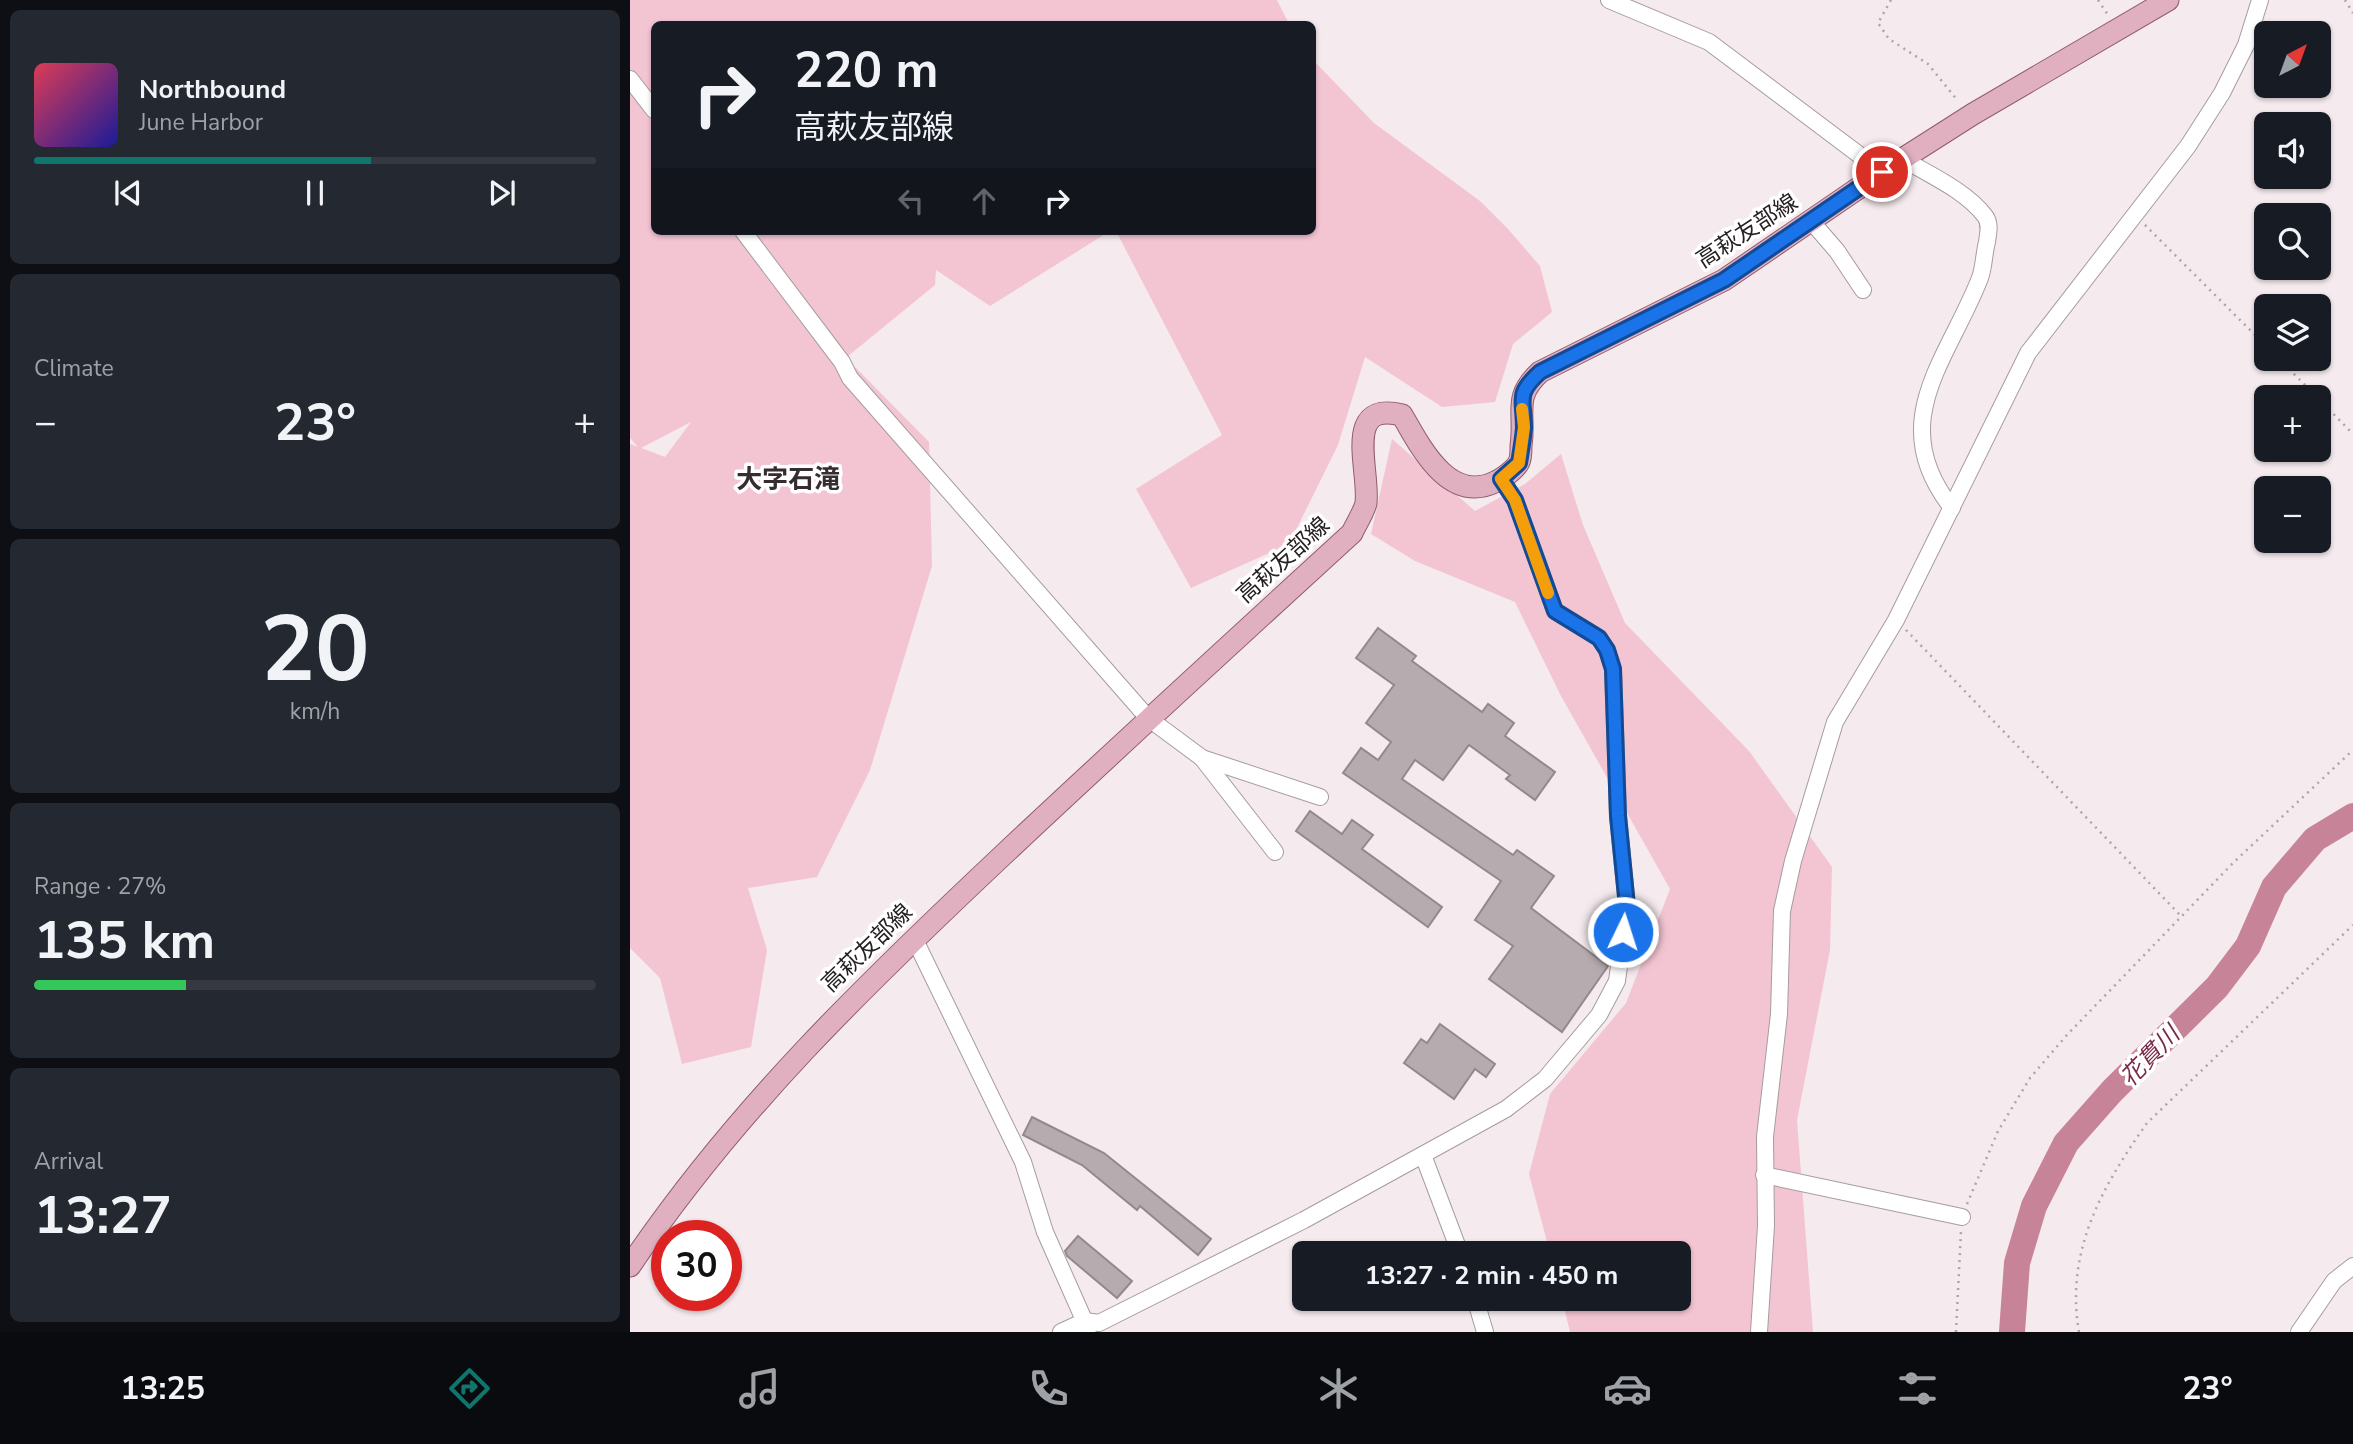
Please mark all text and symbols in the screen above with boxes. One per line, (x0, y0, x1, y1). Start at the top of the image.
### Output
north arrow (2254, 21, 2331, 98)
map controls (2254, 21, 2331, 553)
text: 220 m (794, 37, 938, 104)
icon: right (679, 49, 770, 140)
text: Northbound (139, 72, 286, 107)
text: 高萩友部線 (794, 106, 954, 149)
text: June Harbor (139, 107, 263, 138)
button: sound (2254, 112, 2331, 189)
pin (1852, 142, 1912, 202)
icon: arrive (1863, 153, 1901, 191)
icon: previous (109, 174, 147, 212)
icon: pause (296, 174, 334, 212)
icon: next (483, 174, 521, 212)
icon: left (892, 182, 930, 220)
icon: ahead (965, 182, 1003, 220)
icon: right (1038, 182, 1076, 220)
street label: 高萩友部線 (1690, 187, 1804, 275)
button: search (2254, 203, 2331, 280)
button: layers (2254, 294, 2331, 371)
text: Climate (34, 353, 114, 384)
button: + (2254, 385, 2331, 462)
text: 23° (274, 387, 356, 458)
text: − (34, 397, 57, 448)
text: + (573, 397, 596, 448)
district label: 大字石滝 (736, 462, 840, 497)
button: − (2254, 476, 2331, 553)
street label: 高萩友部線 (1230, 510, 1336, 610)
text: 20 (260, 588, 370, 712)
text: km/h (290, 696, 340, 727)
text: Range · 27% (34, 871, 166, 902)
position arrow (1586, 895, 1660, 969)
street label: 高萩友部線 (815, 897, 919, 999)
text: 135 km (34, 905, 215, 976)
water label: 花貫川 (2113, 1017, 2189, 1093)
text: Arrival (34, 1146, 103, 1177)
text: 13:27 (34, 1180, 172, 1251)
speed limit sign: 30 (651, 1220, 742, 1311)
text: 13:27 · 2 min · 450 m (1365, 1258, 1618, 1293)
icon: directions (445, 1364, 494, 1413)
icon: music (735, 1364, 784, 1413)
icon: phone (1024, 1364, 1073, 1413)
icon: climate (1314, 1364, 1363, 1413)
icon: car (1603, 1364, 1652, 1413)
icon: filters (1893, 1364, 1942, 1413)
text: 13:25 (120, 1367, 205, 1410)
text: 23° (2182, 1367, 2233, 1410)

